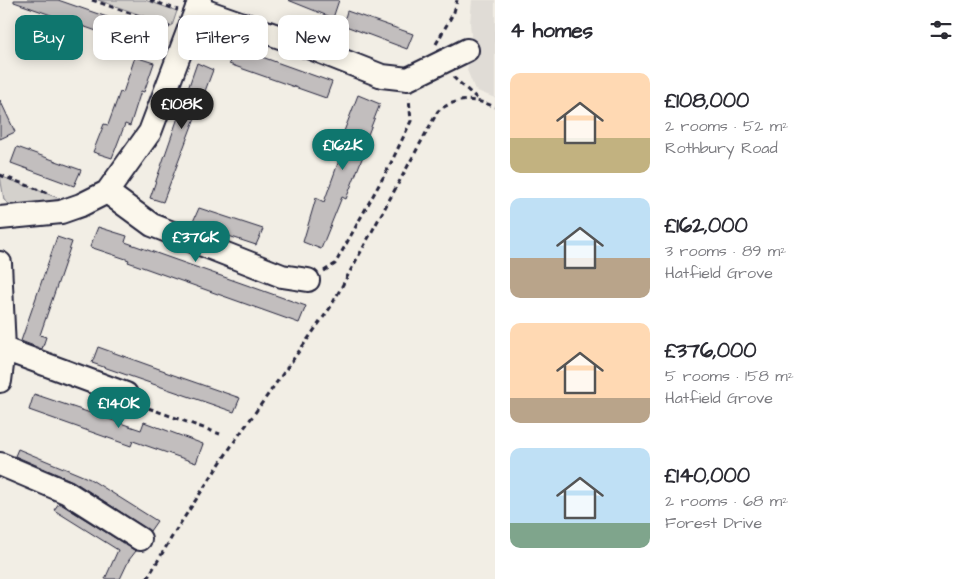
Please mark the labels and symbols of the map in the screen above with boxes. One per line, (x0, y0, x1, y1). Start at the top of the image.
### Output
pin: £108K (147, 88, 217, 130)
pin: £162K (308, 128, 378, 171)
pin: £376K (161, 220, 231, 263)
pin: £140K (84, 386, 154, 429)

